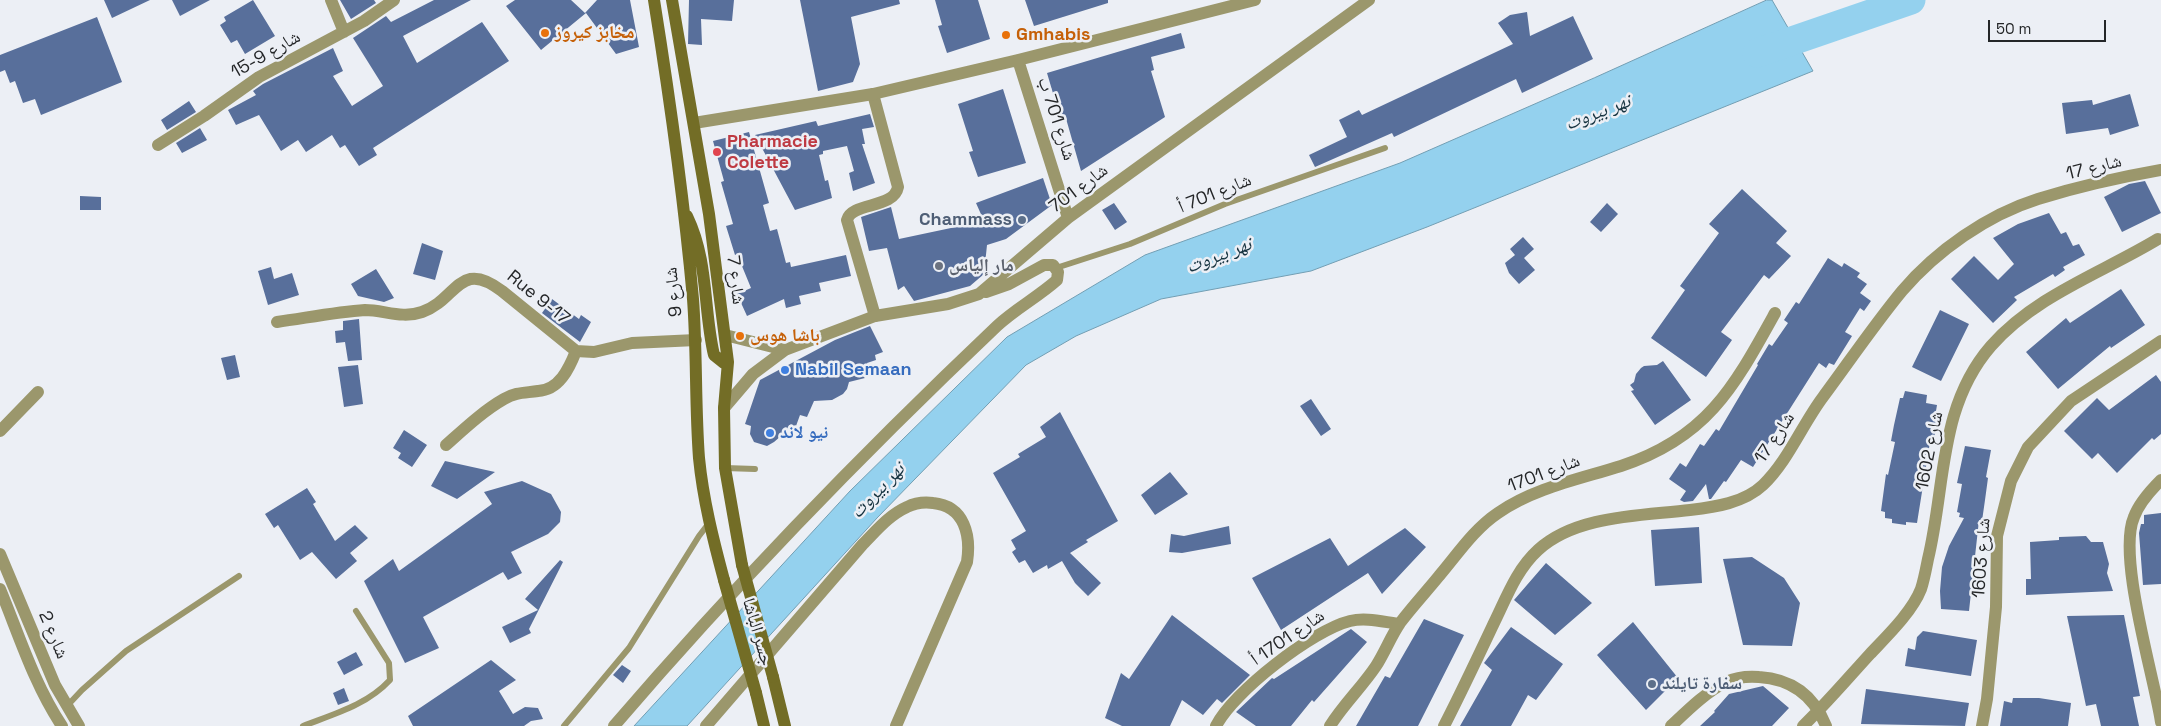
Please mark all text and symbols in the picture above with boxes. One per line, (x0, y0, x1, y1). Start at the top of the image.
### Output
scale bar (1991, 10, 2108, 42)
text: 50 m (1996, 19, 2031, 38)
place label: مخابز كيروز (555, 22, 634, 44)
place label: Gmhabis (1016, 24, 1090, 46)
street label: شارع 9-15 (228, 27, 304, 83)
marker: مخابز كيروز (539, 27, 551, 39)
marker: Gmhabis (1000, 29, 1012, 41)
street label: شارع 701 ب (1032, 75, 1080, 163)
water label: نهر بيروت (1562, 90, 1634, 136)
place label: Pharmacie Colette (727, 131, 818, 173)
marker: Pharmacie Colette (711, 146, 723, 158)
street label: شارع 17 (2064, 151, 2124, 185)
street label: شارع 701 (1045, 160, 1113, 218)
street label: شارع 701 أ (1175, 170, 1255, 218)
place label: Chammass (919, 209, 1012, 231)
marker: Chammass (1016, 214, 1028, 226)
water label: نهر بيروت (1183, 233, 1255, 279)
street label: شارع 7 (721, 254, 749, 306)
place label: مار إلياس (949, 255, 1014, 277)
marker: مار إلياس (933, 260, 945, 272)
street label: Rue 9-17 (502, 266, 574, 330)
street label: شارع 9 (661, 266, 687, 318)
place label: باشا هوس (750, 325, 820, 347)
marker: باشا هوس (734, 330, 746, 342)
place label: Nabil Semaan (795, 359, 912, 381)
marker: Nabil Semaan (779, 364, 791, 376)
street label: شارع 17 (1750, 409, 1800, 467)
street label: شارع 1602 (1912, 410, 1948, 492)
place label: نيو لاند (780, 422, 828, 444)
marker: نيو لاند (764, 427, 776, 439)
street label: شارع 1701 (1505, 450, 1583, 498)
water label: نهر بيروت (846, 459, 910, 523)
street label: شارع 1603 (1968, 517, 1996, 599)
street label: جسر الباشا (737, 596, 777, 668)
street label: شارع 1701 أ (1247, 605, 1329, 671)
street label: شارع 2 (33, 608, 73, 662)
place label: سفارة تايلند (1662, 673, 1742, 695)
marker: سفارة تايلند (1646, 678, 1658, 690)

